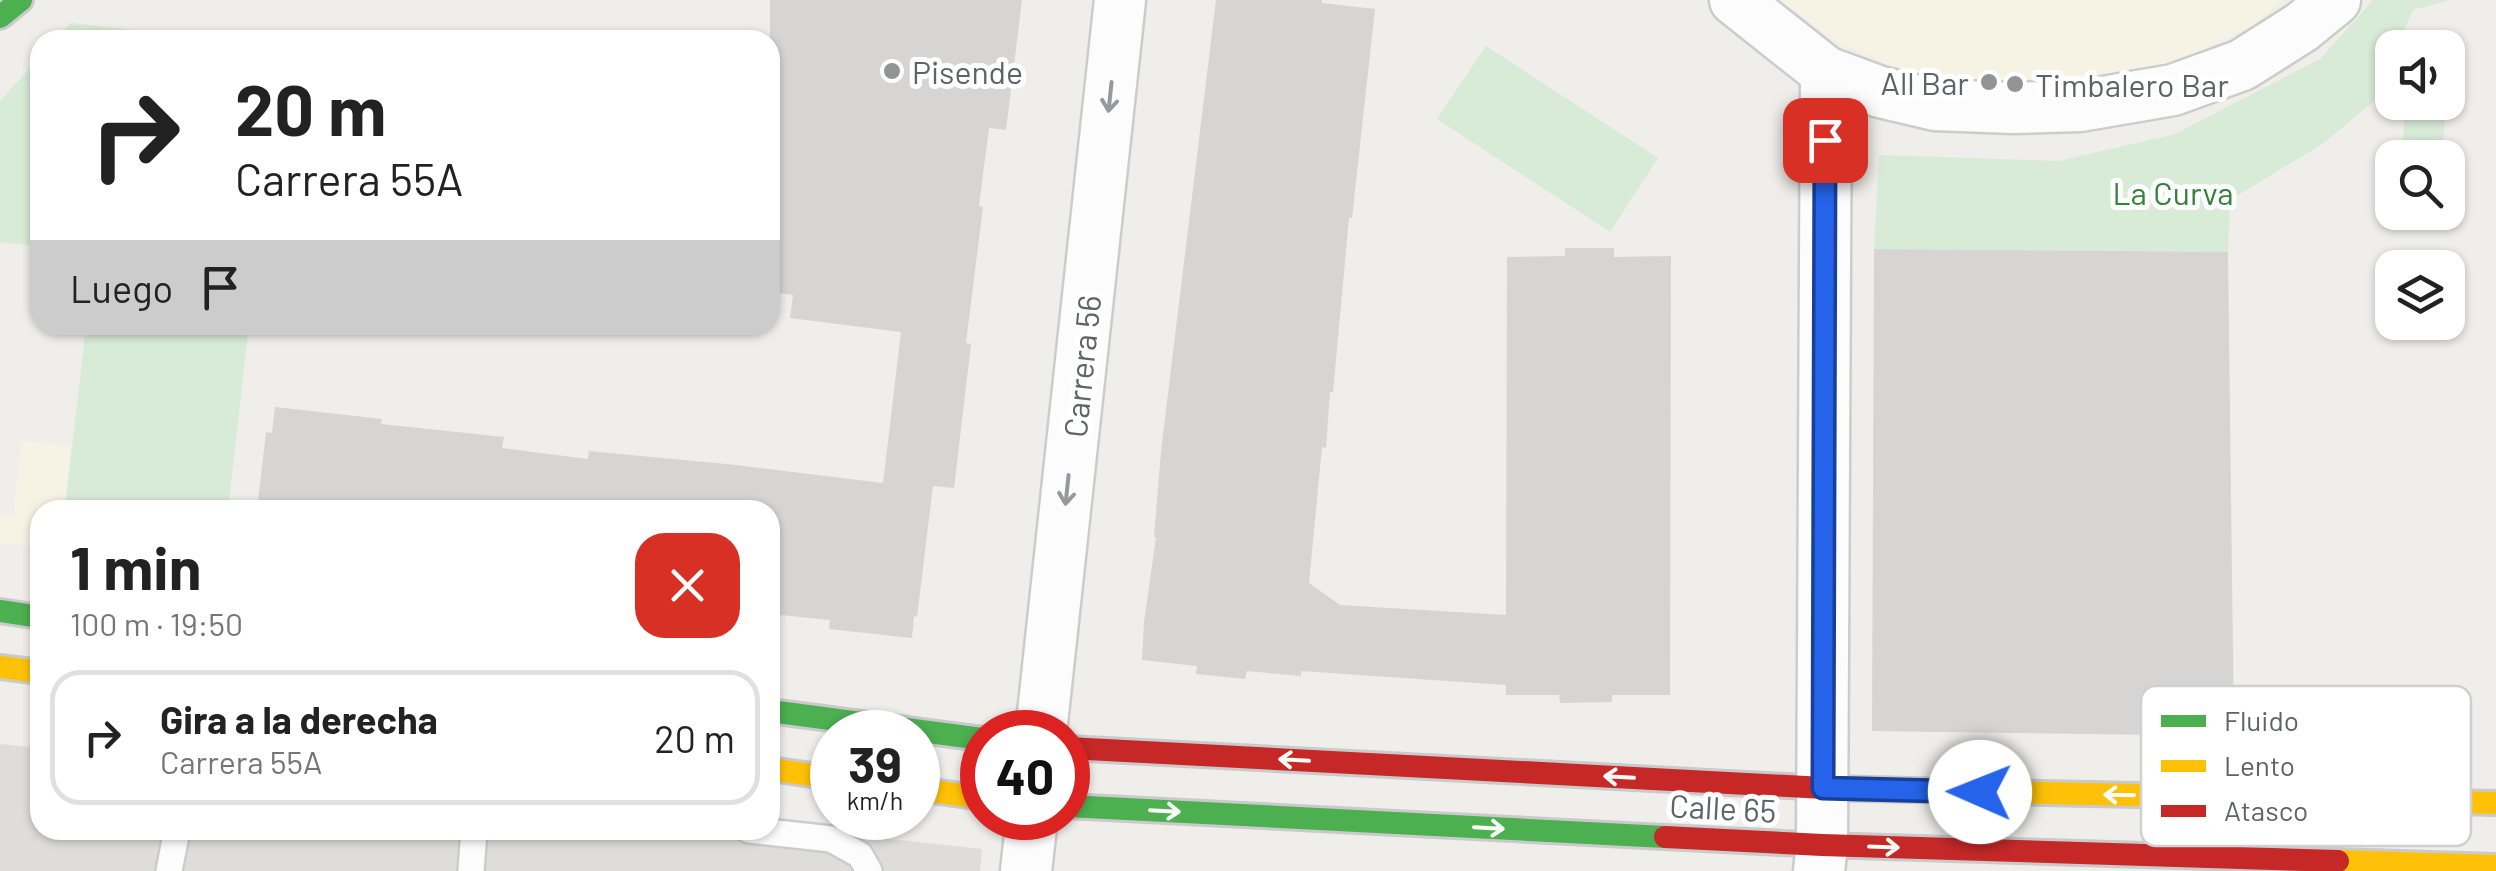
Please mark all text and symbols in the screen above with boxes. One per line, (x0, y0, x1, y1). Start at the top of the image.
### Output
map controls (2375, 30, 2465, 340)
button: sound (2375, 30, 2465, 120)
place label: Pisende (912, 52, 1023, 90)
marker: Pisende (881, 60, 903, 82)
place label: All Bar (1881, 63, 1969, 101)
place label: Timbalero Bar (2035, 65, 2229, 103)
text: 20 m (235, 66, 387, 150)
icon: right (70, 70, 200, 200)
marker: All Bar (1978, 71, 2000, 93)
marker: Timbalero Bar (2004, 73, 2026, 95)
one-way arrow (1100, 80, 1119, 113)
pin (1783, 98, 1868, 183)
icon: arrive (1798, 113, 1853, 168)
button: search (2375, 140, 2465, 230)
text: Carrera 55A (235, 151, 463, 205)
park label: La Curva (2112, 173, 2234, 211)
button: layers (2375, 250, 2465, 340)
icon: arrive (193, 260, 248, 315)
text: Luego (70, 265, 173, 311)
street label: Carrera 56 (1055, 293, 1107, 439)
one-way arrow (1058, 473, 1077, 505)
text: 1 min (70, 530, 201, 602)
button: close (635, 533, 740, 638)
text: 100 m · 19:50 (70, 604, 243, 642)
legend (2141, 686, 2471, 846)
text: Gira a la derecha (160, 696, 438, 742)
text: Fluido (2224, 703, 2299, 737)
icon: right (75, 710, 130, 765)
speed limit sign: 40 (960, 710, 1090, 840)
text: 20 m (654, 715, 735, 761)
text: 39 (848, 733, 902, 793)
position arrow (1928, 740, 2032, 844)
text: Carrera 55A (160, 742, 322, 780)
text: Lento (2224, 748, 2295, 782)
one-way arrow (1279, 750, 1311, 769)
one-way arrow (1603, 767, 1635, 786)
text: km/h (847, 785, 903, 815)
street label: Calle 65 (1669, 785, 1777, 829)
one-way arrow (2103, 786, 2136, 804)
text: Atasco (2224, 793, 2308, 827)
one-way arrow (1148, 802, 1180, 821)
one-way arrow (1473, 819, 1505, 838)
one-way arrow (1867, 838, 1899, 857)

